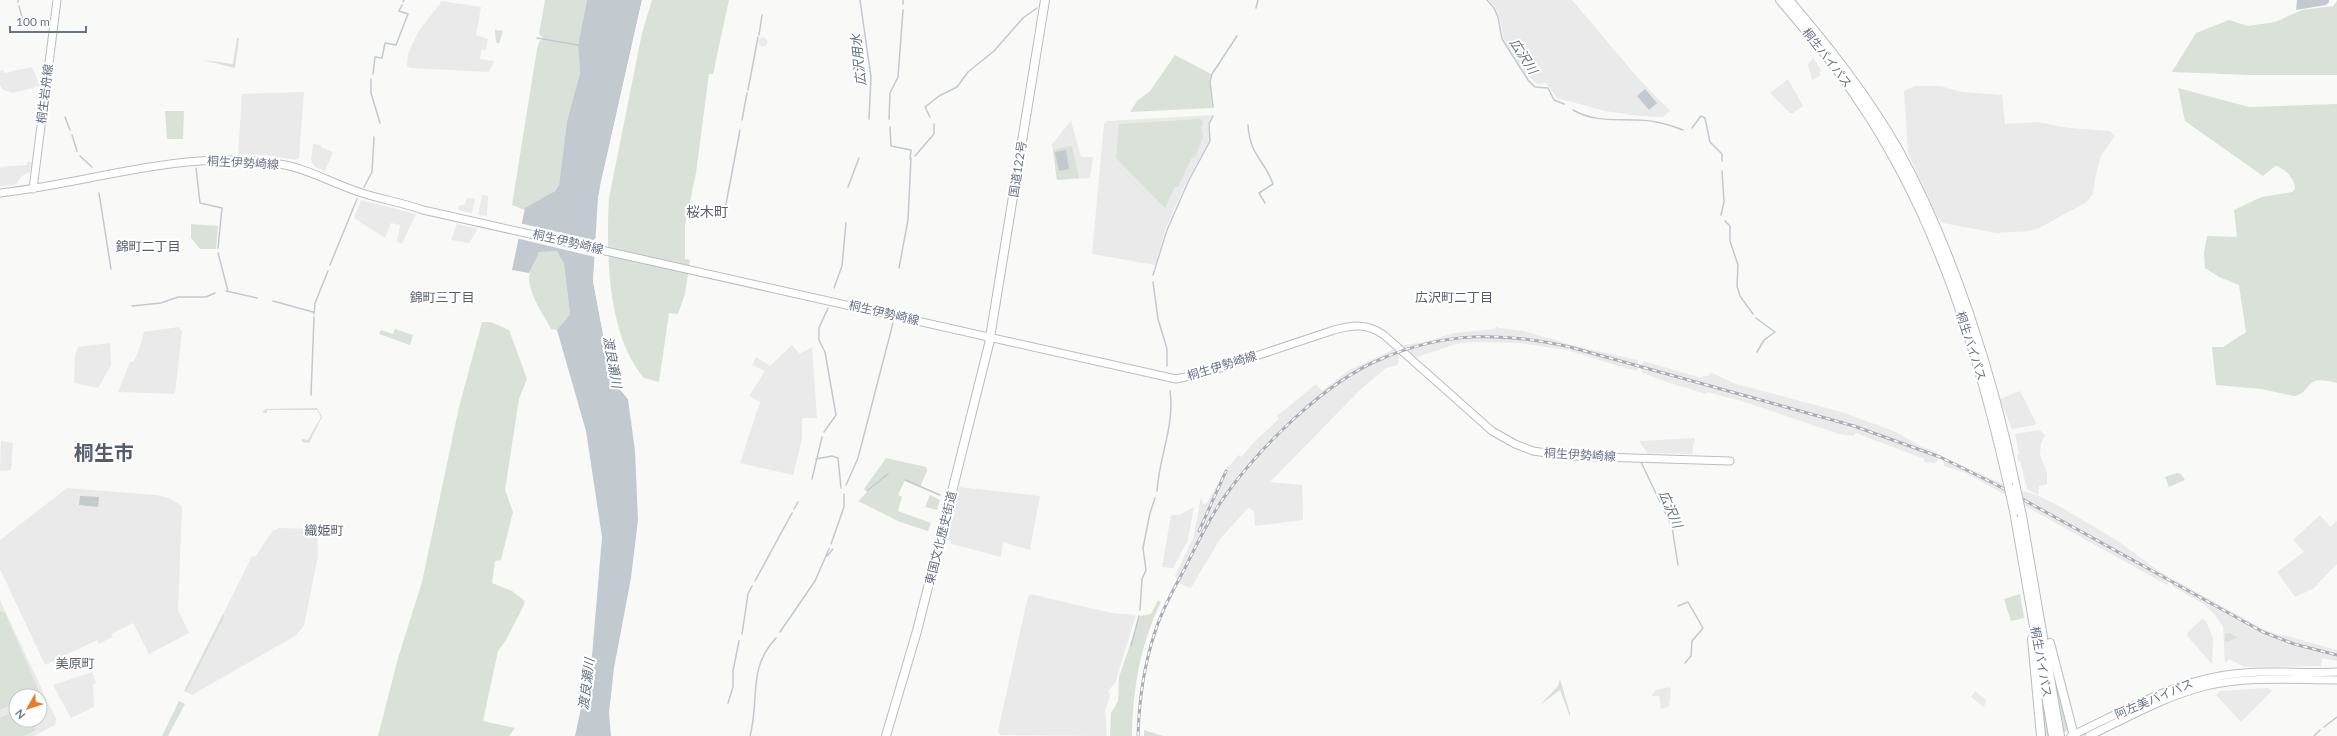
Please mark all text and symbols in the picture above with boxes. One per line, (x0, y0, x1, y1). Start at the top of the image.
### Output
scale bar (10, 8, 86, 34)
text: 100 m (16, 14, 50, 29)
street label: 桐生バイパス (1799, 25, 1855, 91)
water label: 広沢用水 (847, 31, 869, 87)
water label: 広沢川 (1507, 35, 1542, 78)
street label: 桐生岩舟線 (33, 63, 56, 125)
street label: 国道122号 (1006, 140, 1029, 198)
street label: 桐生伊勢崎線 (207, 153, 279, 172)
district label: 桜木町 (686, 203, 728, 220)
street label: 桐生伊勢崎線 (531, 226, 605, 257)
district label: 錦町二丁目 (115, 238, 181, 254)
district label: 錦町三丁目 (409, 289, 475, 305)
district label: 広沢町二丁目 (1415, 289, 1493, 305)
street label: 桐生伊勢崎線 (847, 297, 921, 328)
street label: 桐生バイパス (1953, 309, 1990, 382)
water label: 渡良瀬川 (601, 335, 626, 391)
street label: 桐生伊勢崎線 (1185, 348, 1258, 383)
district label: 桐生市 (74, 440, 134, 464)
street label: 桐生伊勢崎線 (1544, 445, 1616, 464)
water label: 広沢川 (1656, 488, 1687, 532)
street label: 東国文化歴史街道 (922, 489, 959, 586)
district label: 織姫町 (304, 522, 344, 538)
street label: 桐生バイパス (2028, 625, 2055, 699)
district label: 美原町 (55, 655, 95, 671)
water label: 渡良瀬川 (575, 655, 597, 711)
street label: 阿左美バイパス (2112, 675, 2195, 722)
north arrow (8, 688, 48, 728)
text: N (12, 707, 28, 722)

